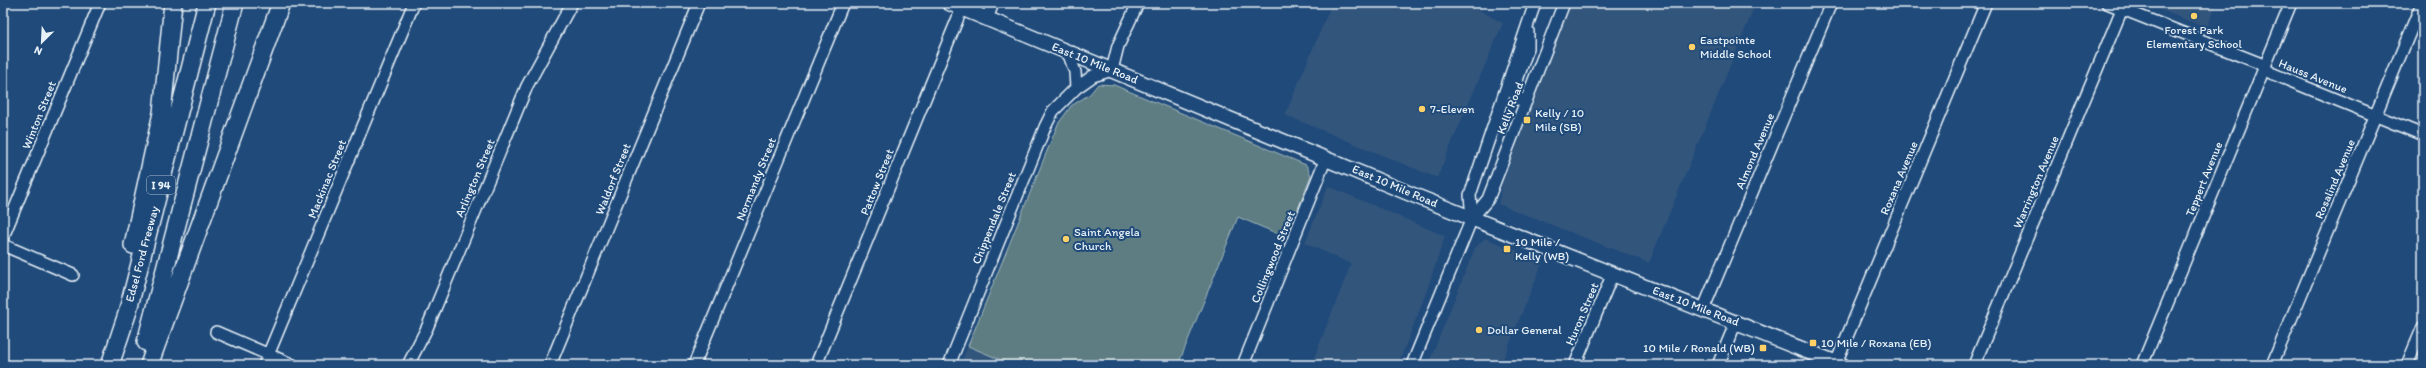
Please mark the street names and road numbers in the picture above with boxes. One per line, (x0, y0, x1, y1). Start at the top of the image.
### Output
street label: East 10 Mile Road (1050, 39, 1141, 87)
street label: Hauss Avenue (2277, 56, 2350, 96)
street label: Winton Street (19, 79, 59, 151)
street label: Kelly Road (1494, 80, 1527, 136)
street label: Almond Avenue (1733, 111, 1777, 191)
street label: Warrington Avenue (2010, 133, 2062, 230)
street label: Normandy Street (733, 135, 779, 223)
street label: Arlington Street (452, 136, 498, 219)
street label: Mackinac Street (305, 137, 349, 220)
street label: Rosalind Avenue (2312, 137, 2358, 221)
street label: Roxana Avenue (1877, 139, 1921, 217)
street label: Teppert Avenue (2183, 139, 2225, 218)
street label: Waldorf Street (592, 141, 634, 217)
street label: Pattow Street (857, 146, 897, 217)
street label: East 10 Mile Road (1350, 162, 1440, 211)
street label: Chippendale Street (969, 169, 1019, 266)
road number: I 94 (147, 176, 175, 194)
street label: Edsel Ford Freeway (122, 204, 162, 304)
street label: Collingwood Street (1248, 208, 1298, 305)
street label: Huron Street (1562, 280, 1602, 348)
street label: East 10 Mile Road (1651, 283, 1742, 329)

